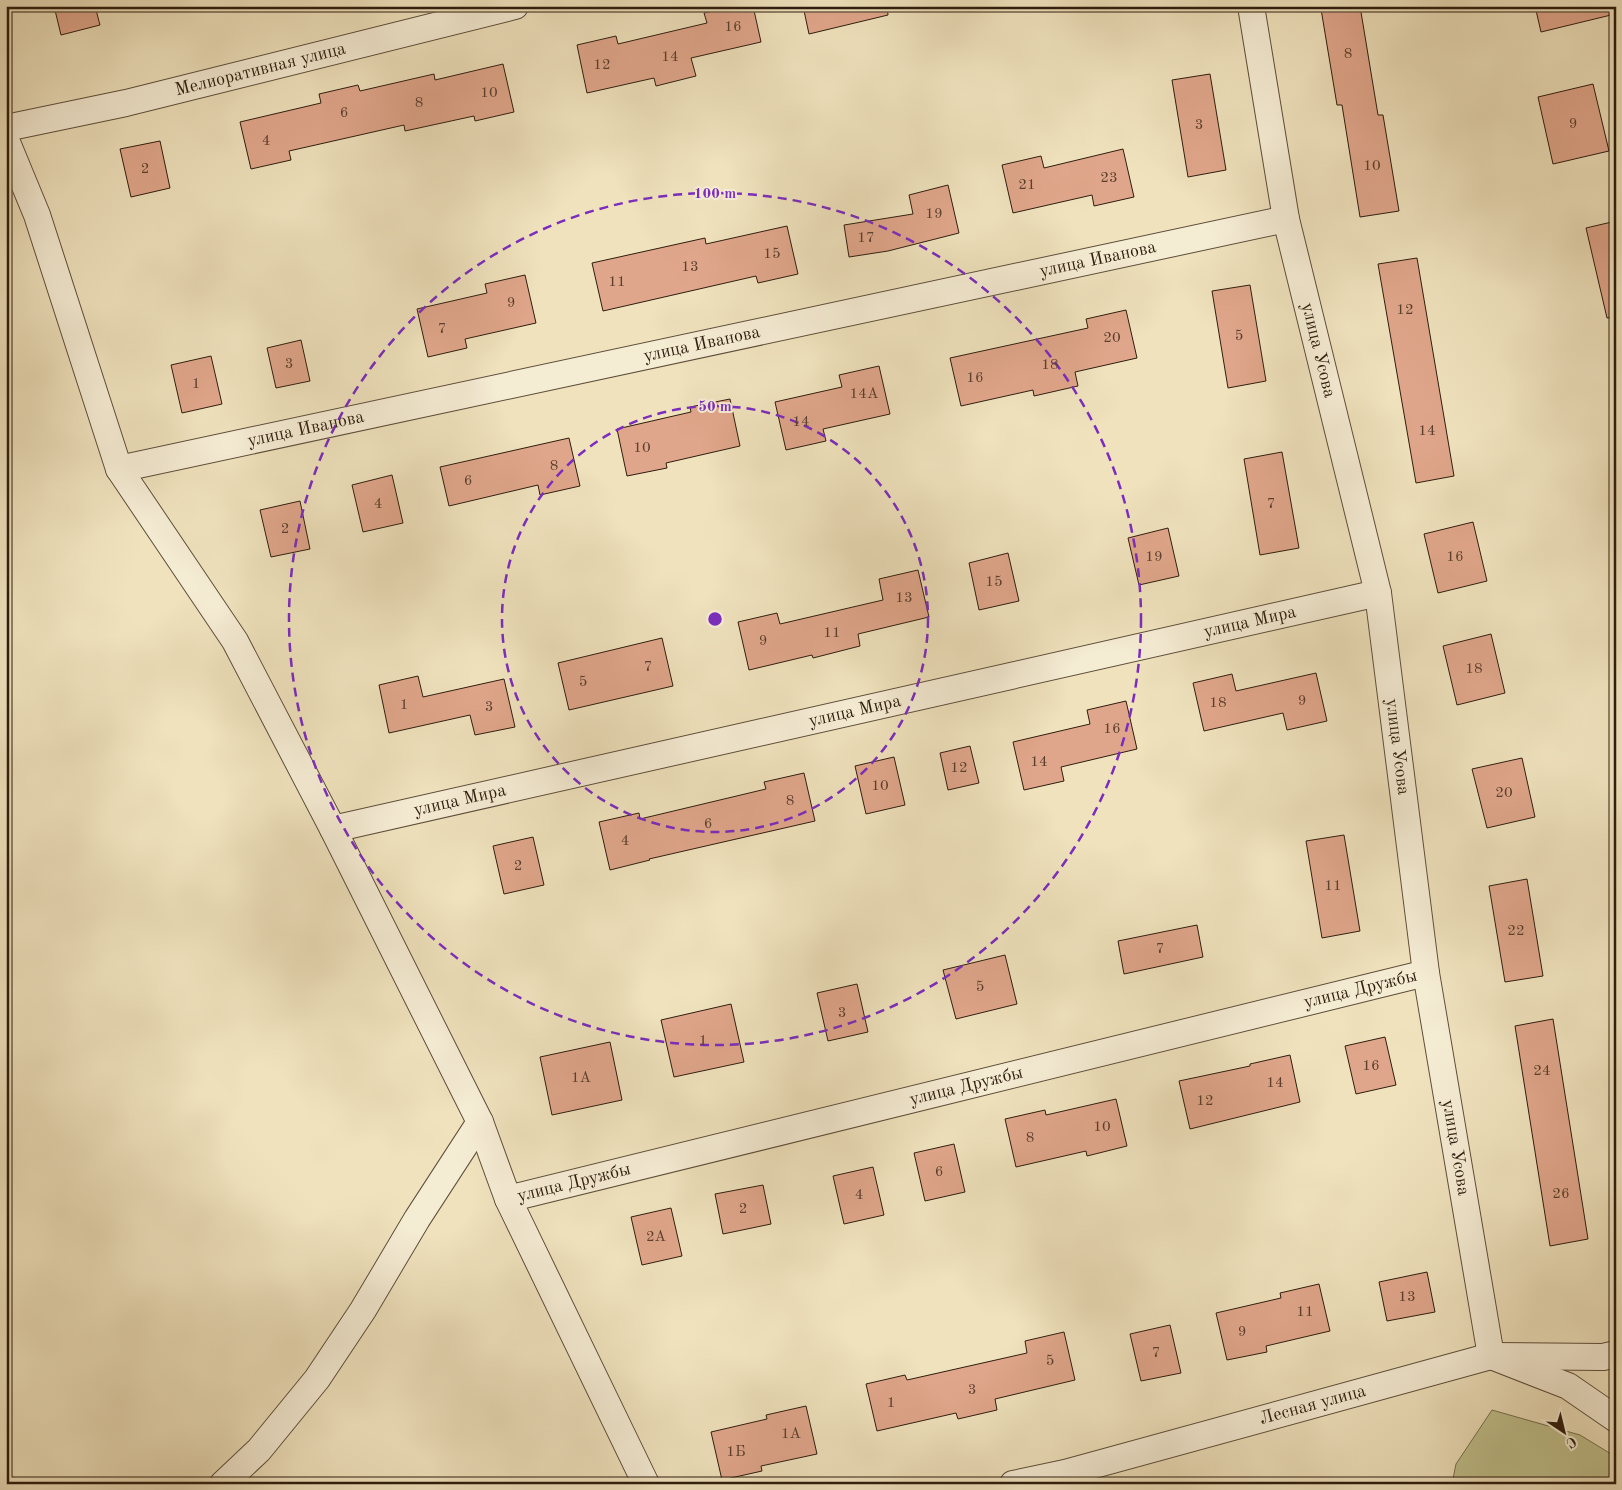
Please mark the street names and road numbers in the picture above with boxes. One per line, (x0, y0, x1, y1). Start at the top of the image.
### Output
street label: Мелиоративная улица (173, 40, 348, 99)
street label: улица Иванова (1038, 238, 1158, 281)
street label: улица Усова (1298, 301, 1339, 400)
street label: улица Иванова (642, 323, 762, 365)
street label: улица Иванова (246, 408, 366, 450)
street label: улица Мира (1202, 603, 1298, 641)
street label: улица Мира (807, 692, 903, 730)
street label: улица Усова (1382, 697, 1412, 796)
street label: улица Мира (412, 781, 508, 820)
street label: улица Дружбы (1302, 966, 1419, 1012)
street label: улица Дружбы (908, 1064, 1025, 1109)
street label: улица Усова (1439, 1098, 1473, 1197)
street label: улица Дружбы (516, 1160, 633, 1205)
street label: Лесная улица (1258, 1382, 1368, 1428)

